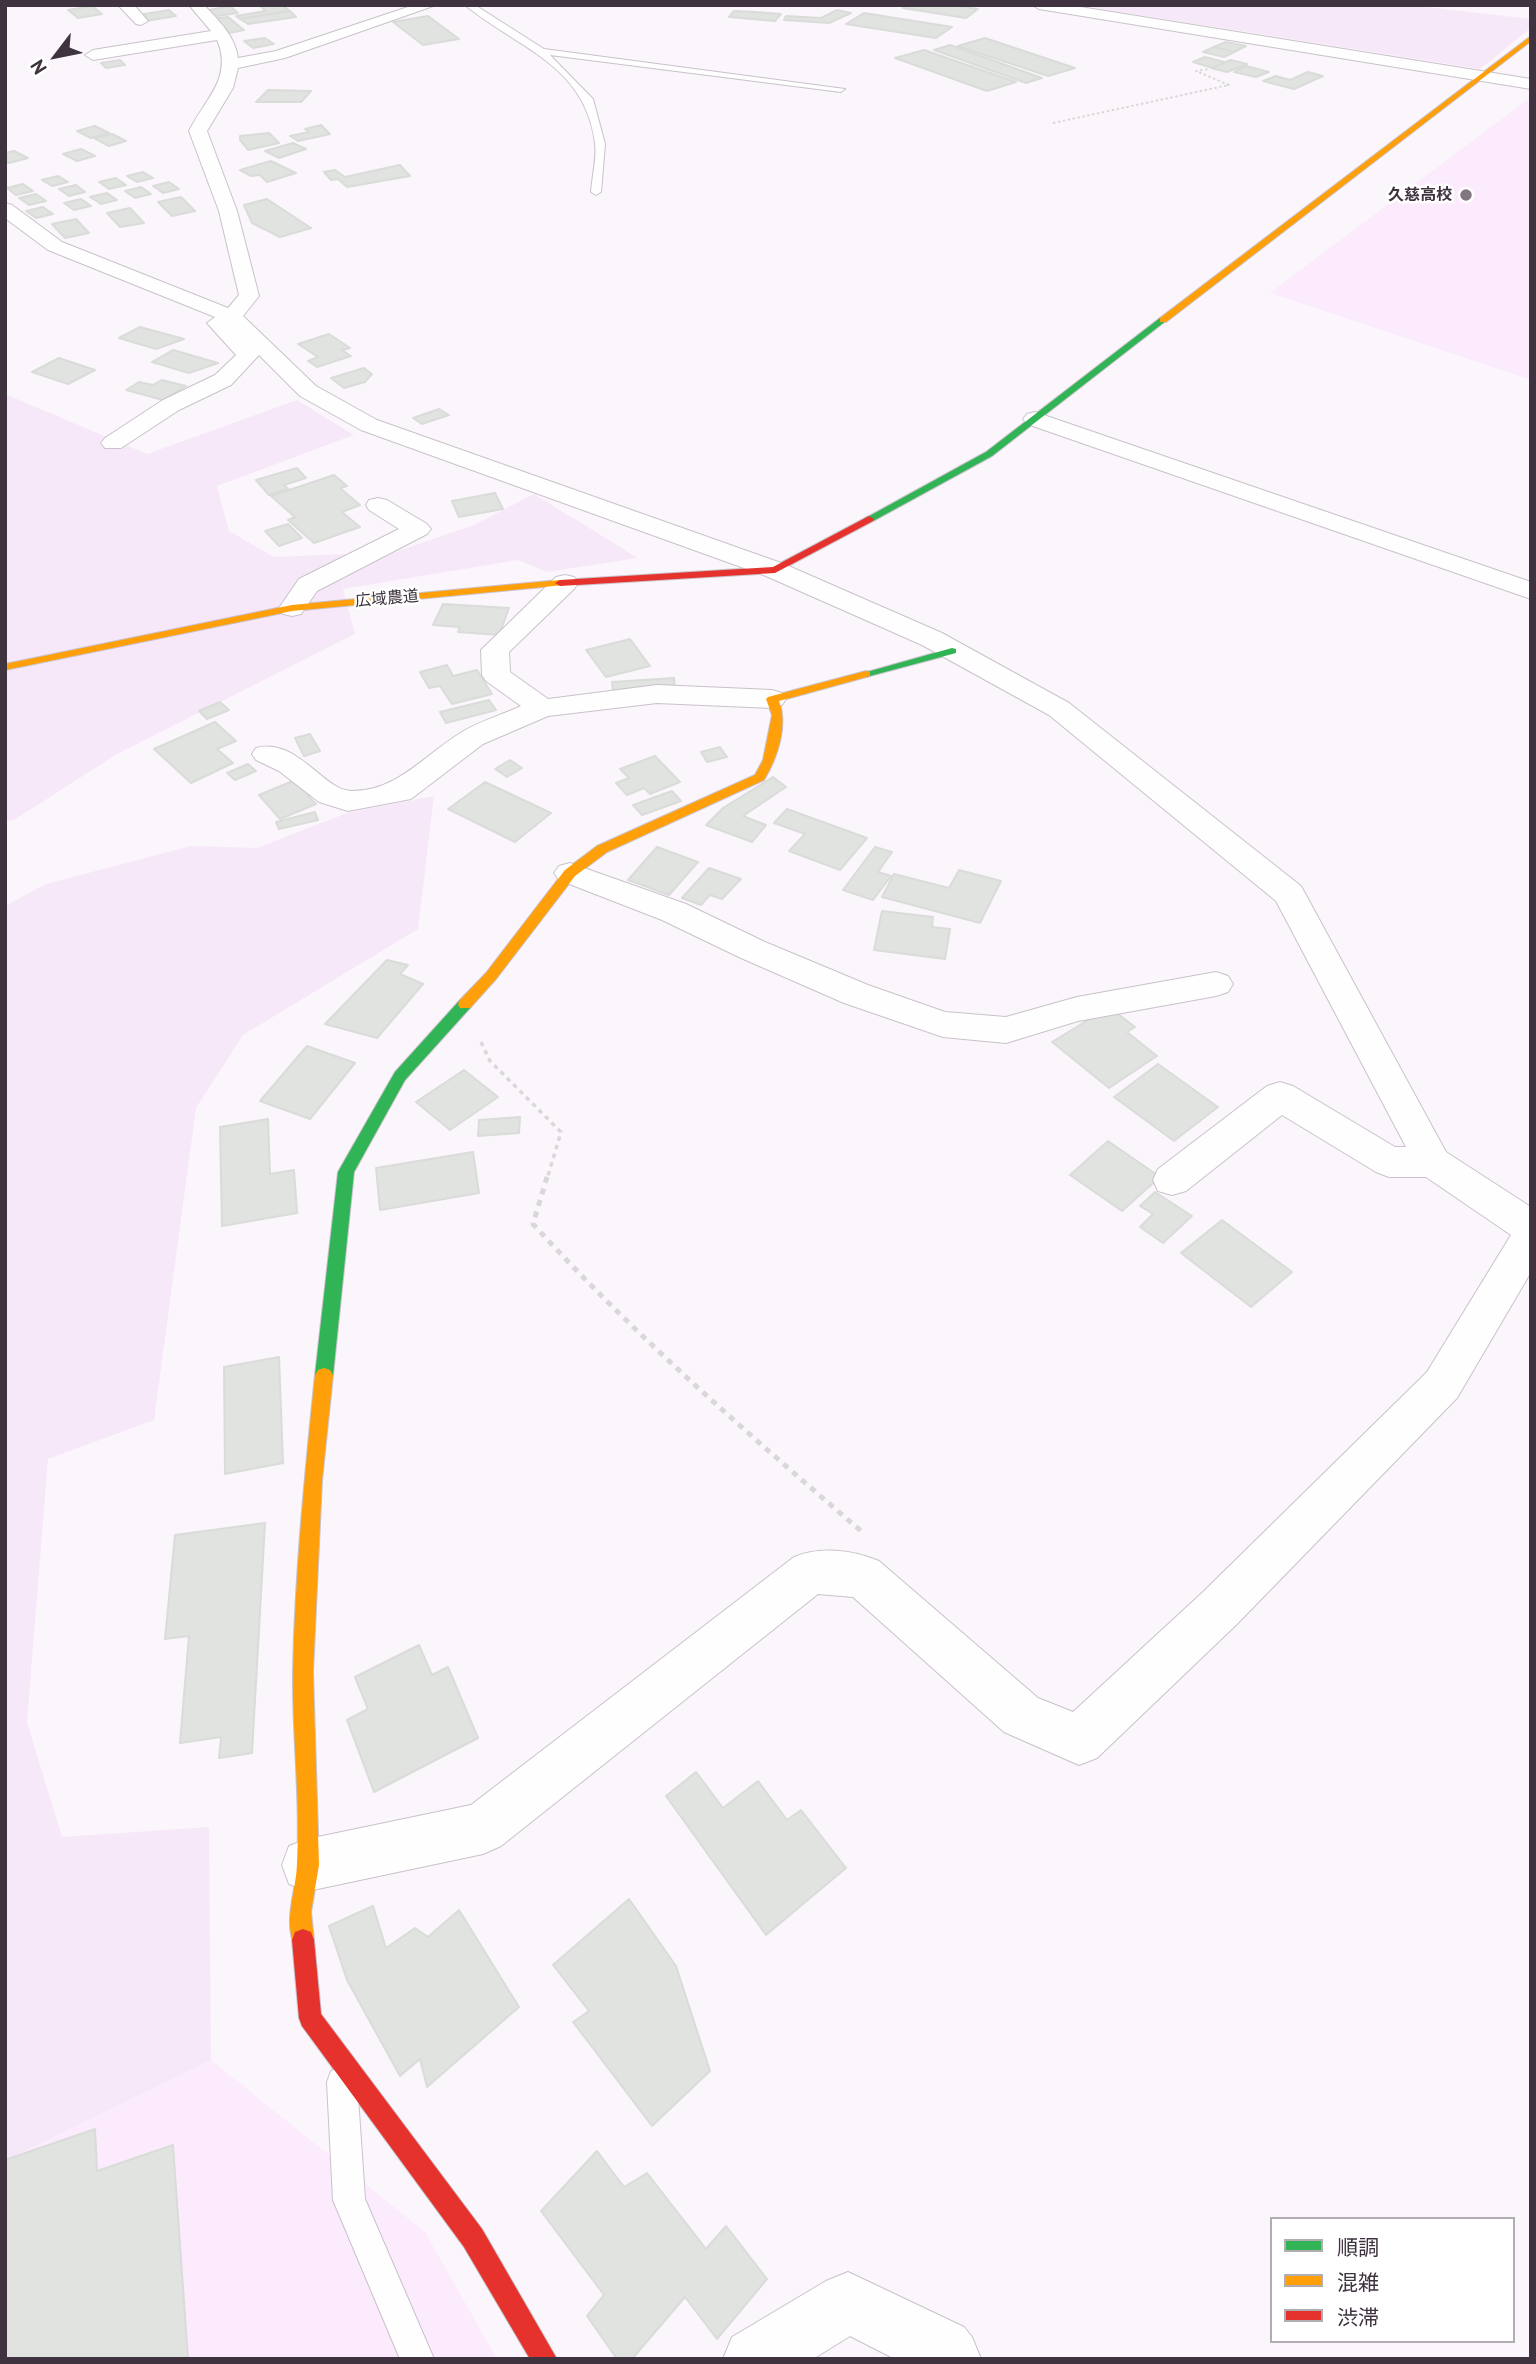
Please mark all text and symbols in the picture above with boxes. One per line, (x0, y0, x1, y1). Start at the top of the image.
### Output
north arrow (21, 21, 91, 91)
text: N (25, 55, 52, 79)
place label: 久慈高校 (1388, 185, 1452, 205)
marker: 久慈高校 (1458, 187, 1474, 203)
street label: 広域農道 (354, 587, 420, 611)
legend (1270, 2217, 1515, 2343)
text: 順調 (1337, 2234, 1379, 2261)
text: 混雑 (1337, 2269, 1379, 2296)
text: 渋滞 (1337, 2304, 1379, 2331)

